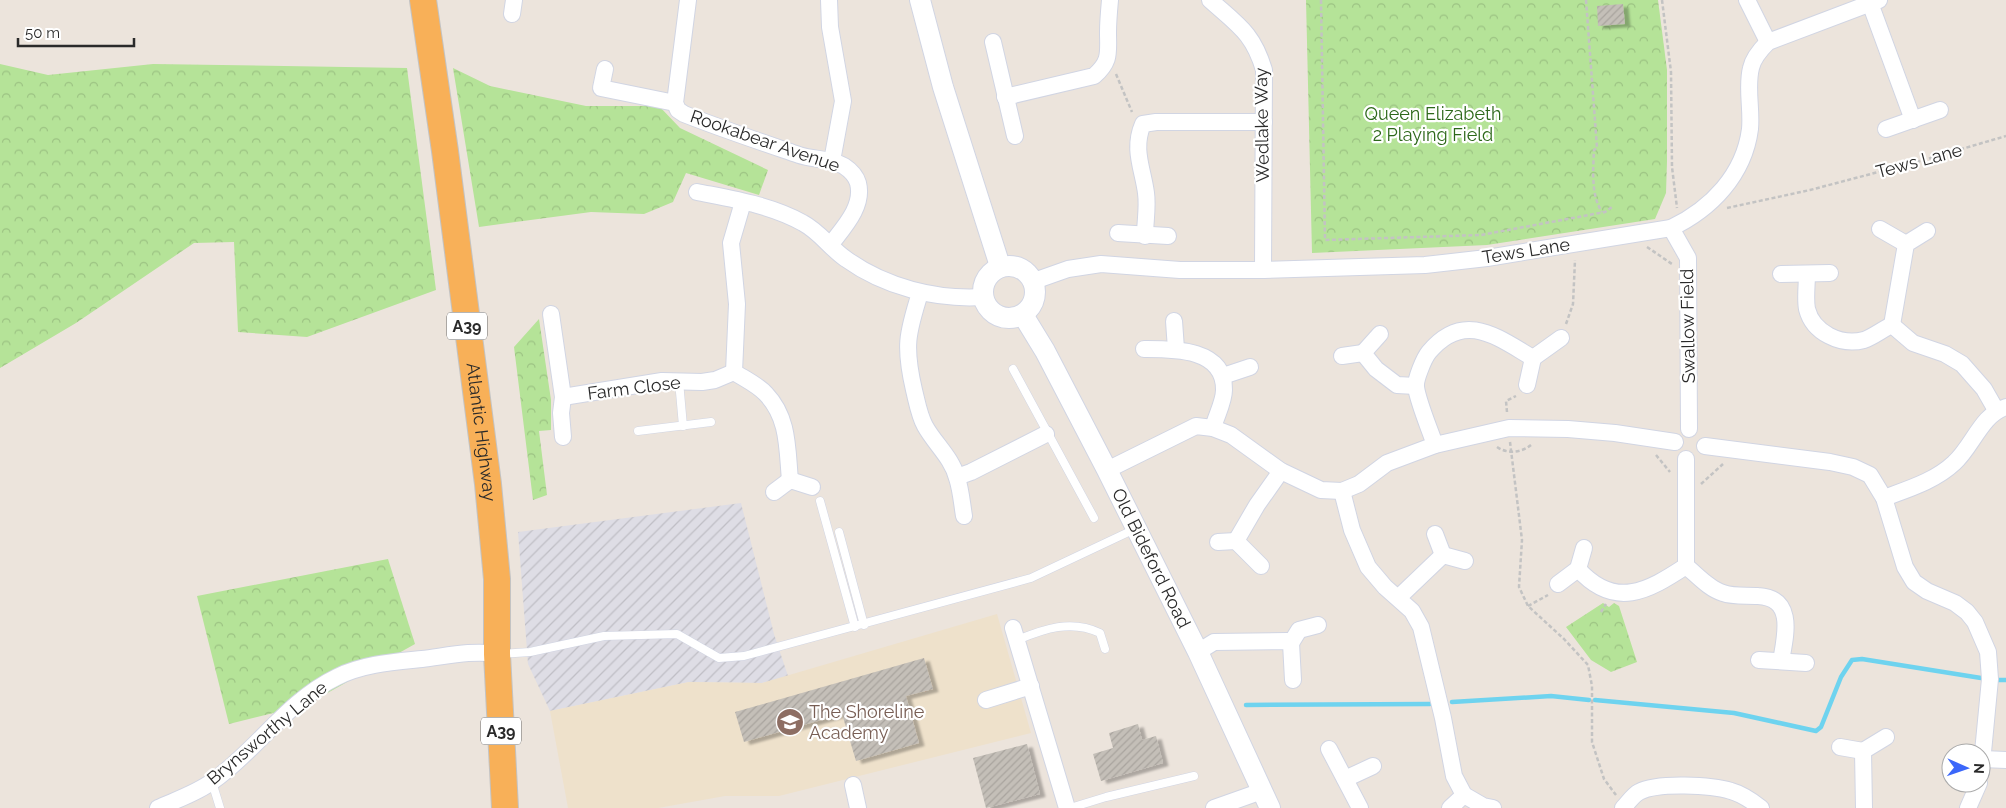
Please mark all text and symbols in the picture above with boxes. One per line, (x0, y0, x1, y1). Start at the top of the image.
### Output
scale bar (18, 15, 134, 47)
text: 50 m (25, 24, 60, 42)
street label: Wedlake Way (1250, 67, 1273, 183)
park label: Queen Elizabeth 2 Playing Field (1365, 103, 1501, 145)
street label: Rookabear Avenue (688, 105, 843, 176)
street label: Tews Lane (1873, 139, 1965, 182)
street label: Tews Lane (1481, 233, 1572, 268)
street label: Swallow Field (1676, 268, 1699, 384)
road number: A39 (447, 312, 487, 340)
street label: Atlantic Highway (462, 361, 501, 503)
street label: Farm Close (586, 371, 682, 404)
street label: Old Bideford Road (1108, 485, 1195, 631)
street label: Brynsworthy Lane (202, 676, 331, 789)
place label: The Shoreline Academy (809, 701, 925, 743)
school or university icon: The Shoreline Academy (775, 707, 805, 737)
road number: A39 (481, 718, 521, 744)
north arrow (1941, 743, 1991, 793)
text: N (1971, 763, 1987, 774)

